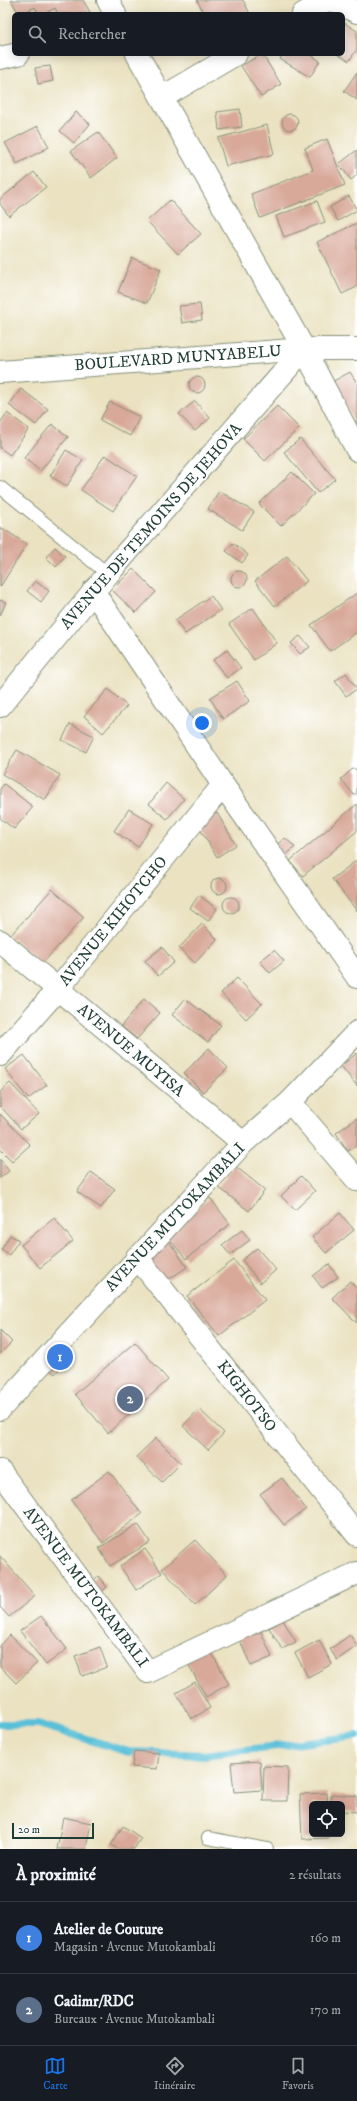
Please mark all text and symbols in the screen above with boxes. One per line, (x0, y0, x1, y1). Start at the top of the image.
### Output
search box (12, 12, 345, 56)
icon: search (26, 23, 48, 45)
text: Rechercher (58, 25, 126, 44)
street label: BOULEVARD MUNYABELU (74, 341, 282, 375)
street label: AVENUE DE TEMOINS DE JEHOVA (56, 418, 247, 633)
your location (192, 713, 212, 733)
street label: AVENUE KIHOTCHO (54, 852, 172, 990)
street label: AVENUE MUYISA (73, 999, 189, 1101)
street label: AVENUE MUTOKAMBALI (101, 1138, 250, 1296)
pin: 1 (47, 1342, 73, 1372)
street label: KIGHOTSO (213, 1356, 281, 1436)
pin: 2 (117, 1384, 143, 1414)
street label: AVENUE MUTOKAMBALI (19, 1503, 153, 1672)
map controls (309, 1801, 345, 1837)
button: locate (309, 1801, 345, 1837)
scale bar (12, 1821, 94, 1840)
text: 20 m (18, 1823, 40, 1837)
text: À proximité (16, 1864, 96, 1886)
text: 2 résultats (289, 1867, 341, 1883)
text: Atelier de Couture (54, 1920, 163, 1939)
text: 1 (27, 1930, 31, 1946)
text: 160 m (310, 1930, 341, 1946)
text: Magasin · Avenue Mutokambali (54, 1939, 216, 1955)
text: Cadimr/RDC (54, 1992, 134, 2011)
text: 2 (26, 2002, 32, 2018)
text: 170 m (310, 2002, 341, 2018)
text: Bureaux · Avenue Mutokambali (54, 2011, 215, 2027)
tab: Carte (43, 2055, 67, 2093)
tab: Itinéraire (154, 2055, 195, 2093)
tab: Favoris (282, 2055, 314, 2093)

